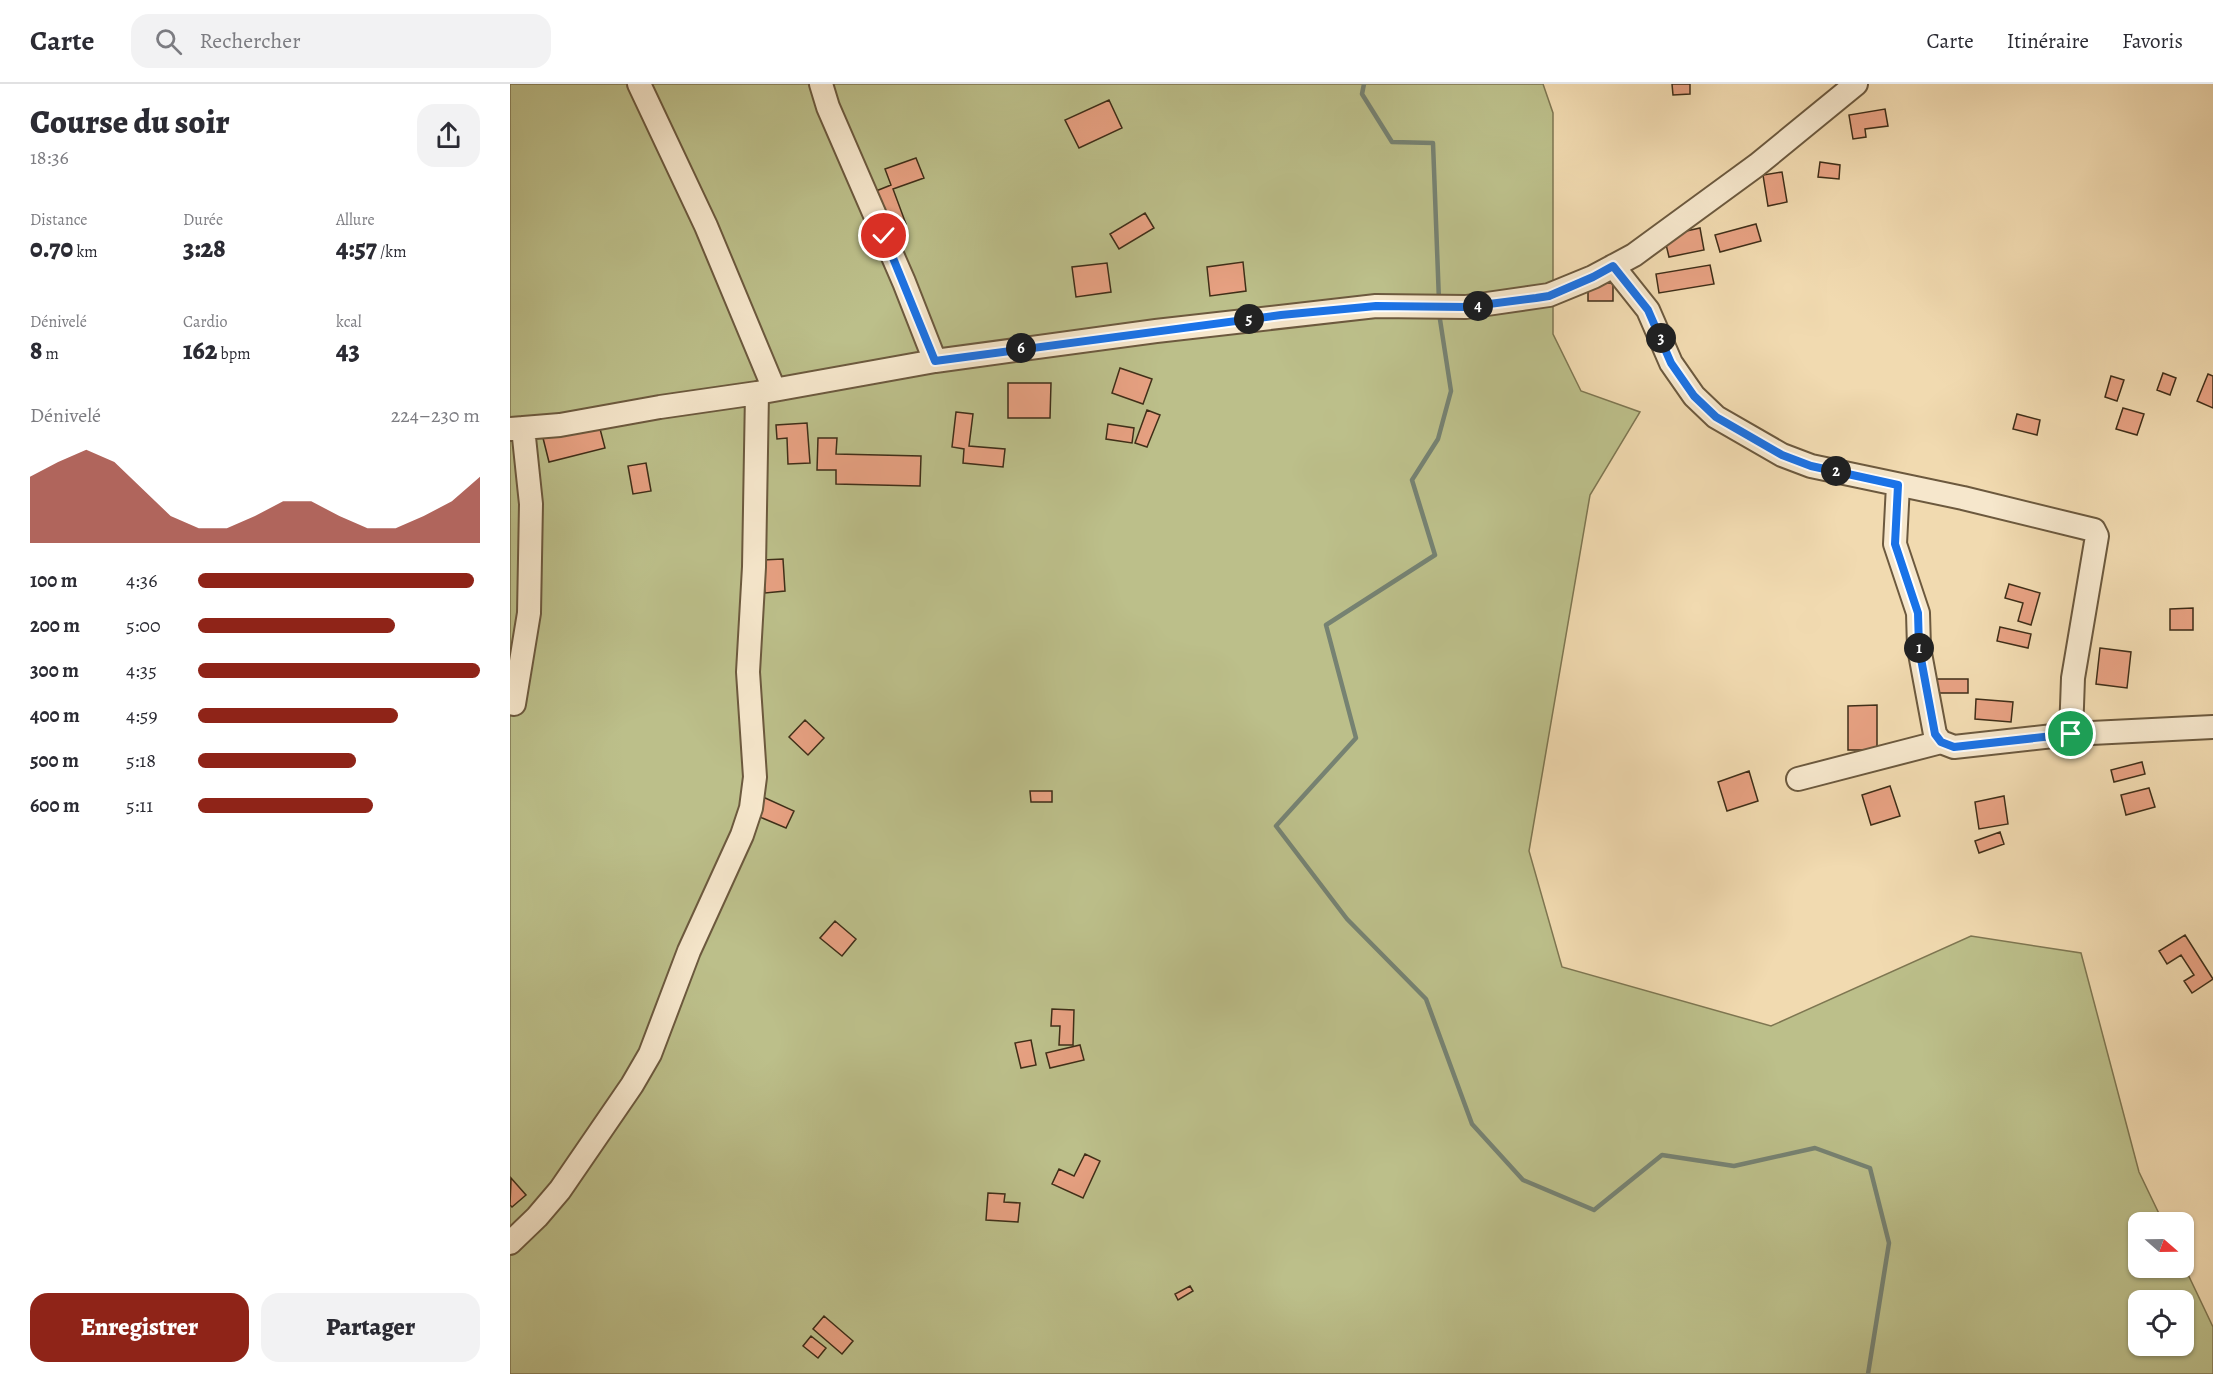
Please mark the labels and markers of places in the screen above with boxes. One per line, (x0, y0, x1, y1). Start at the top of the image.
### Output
pin (858, 210, 909, 261)
pin: 4 (1463, 291, 1493, 321)
pin: 5 (1234, 304, 1264, 334)
pin: 3 (1646, 323, 1676, 353)
pin: 6 (1006, 333, 1036, 363)
pin: 2 (1821, 456, 1851, 486)
pin: 1 (1904, 633, 1934, 663)
pin (2045, 708, 2096, 759)

